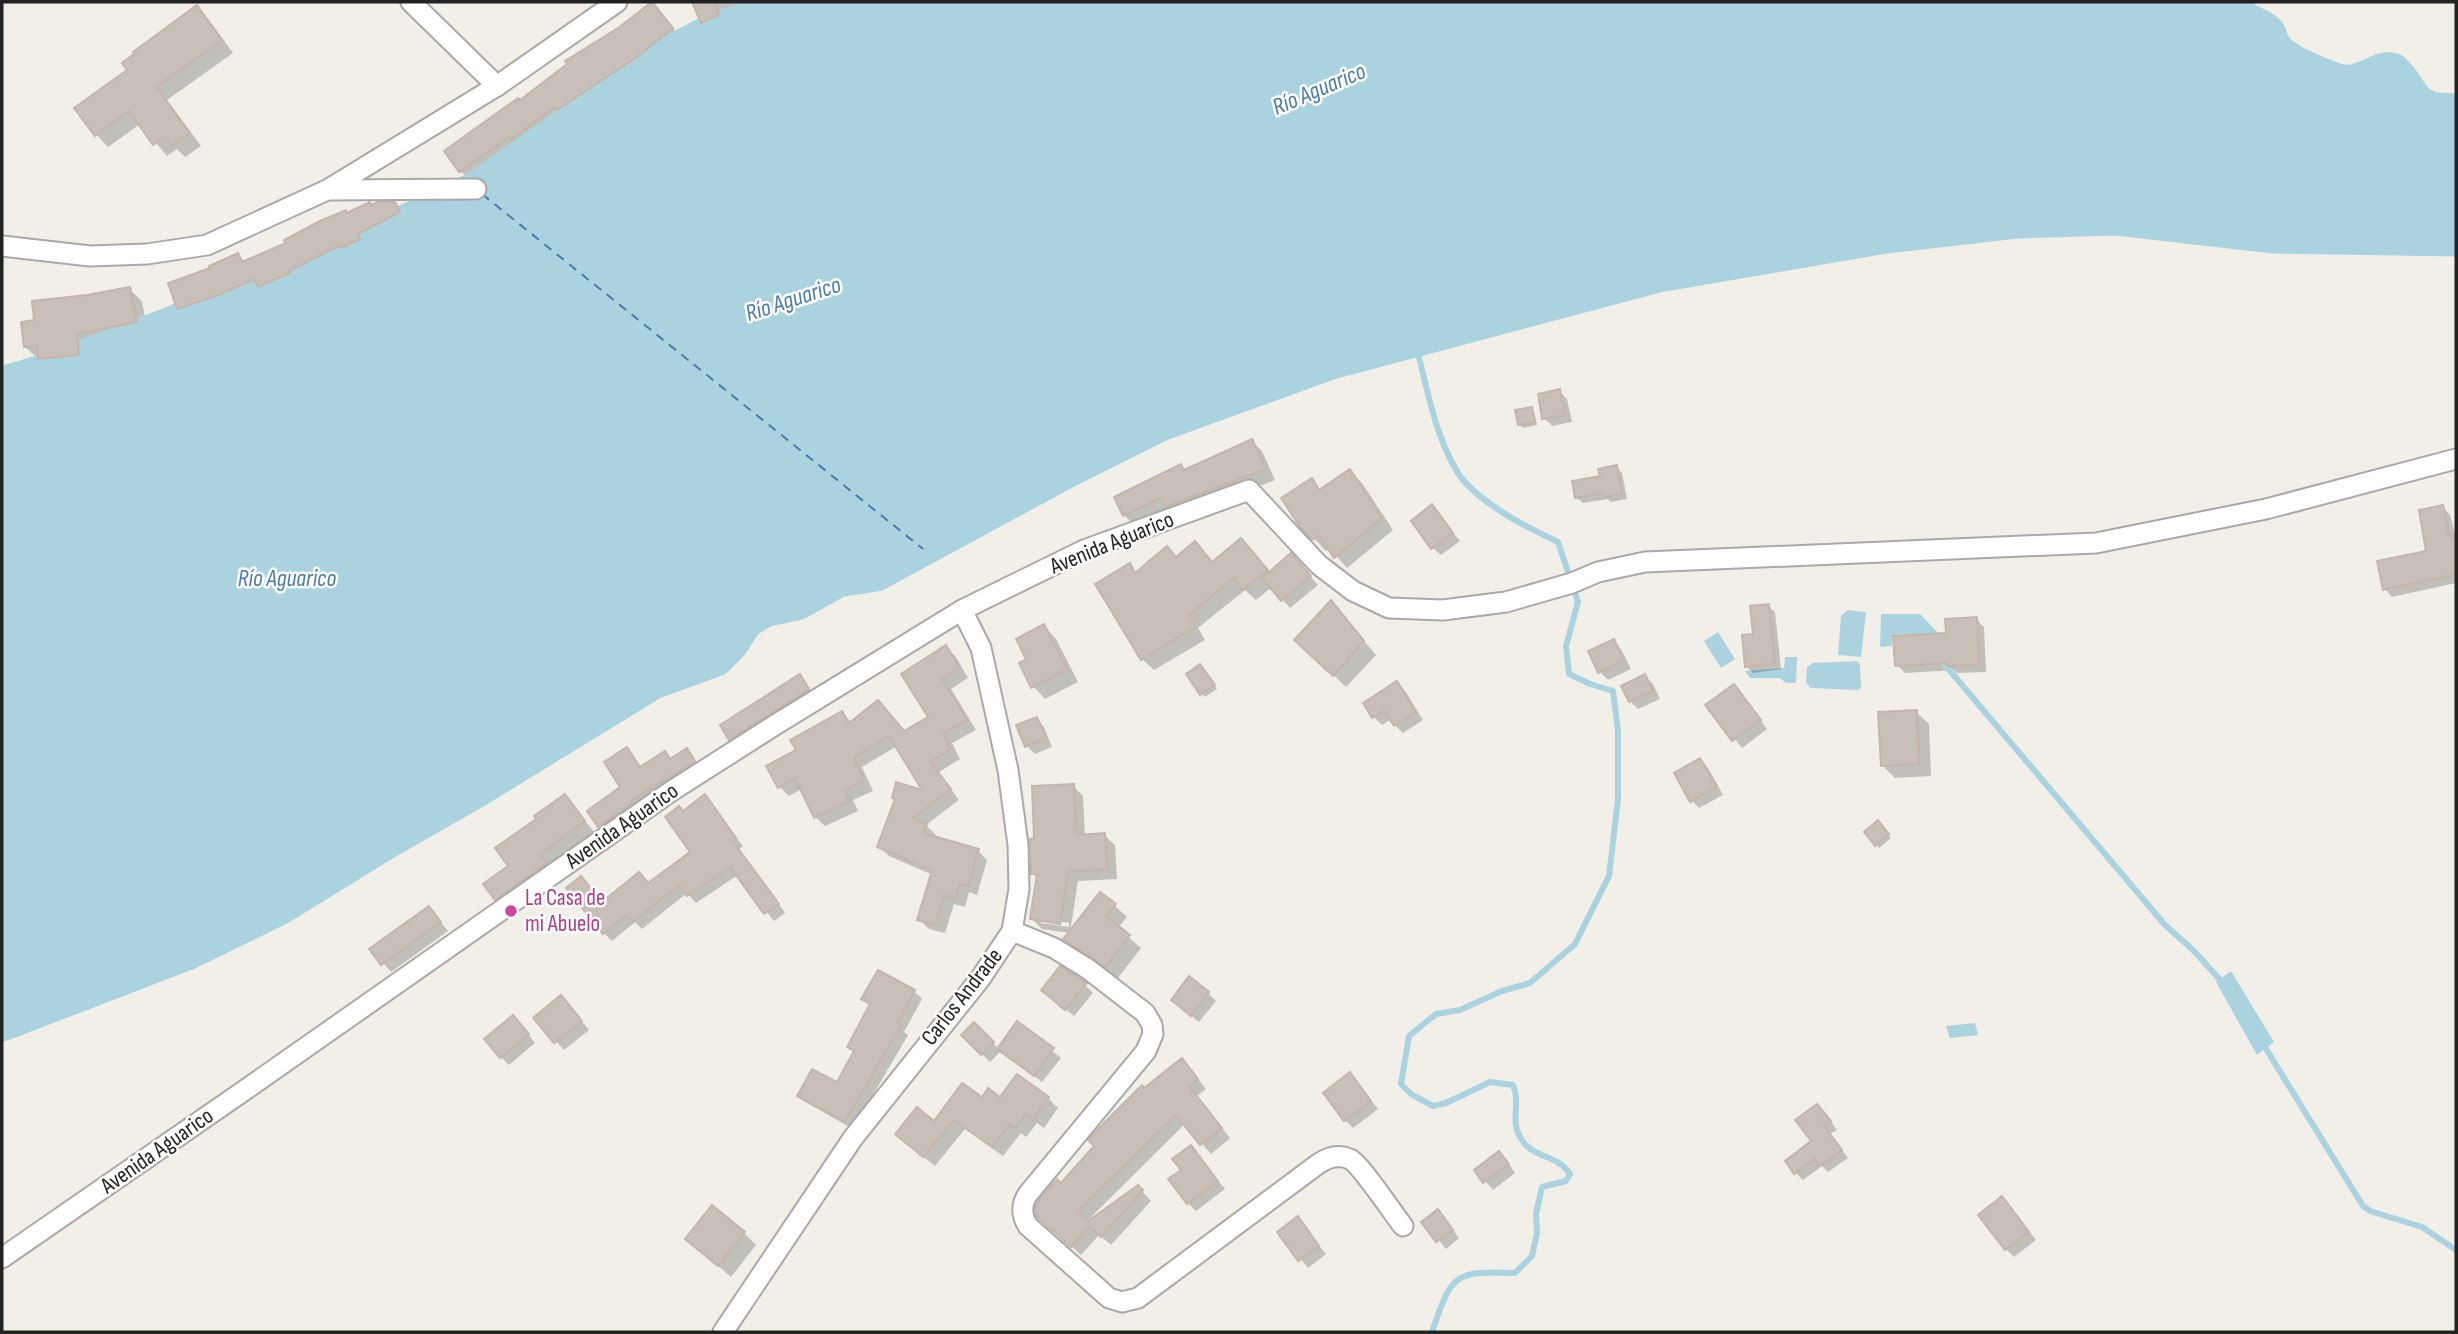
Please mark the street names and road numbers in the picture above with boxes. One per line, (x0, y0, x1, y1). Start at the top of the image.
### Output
street label: Avenida Aguarico (1045, 505, 1178, 581)
street label: Avenida Aguarico (559, 777, 684, 876)
street label: Carlos Andrade (915, 943, 1009, 1051)
street label: Avenida Aguarico (94, 1102, 219, 1201)

